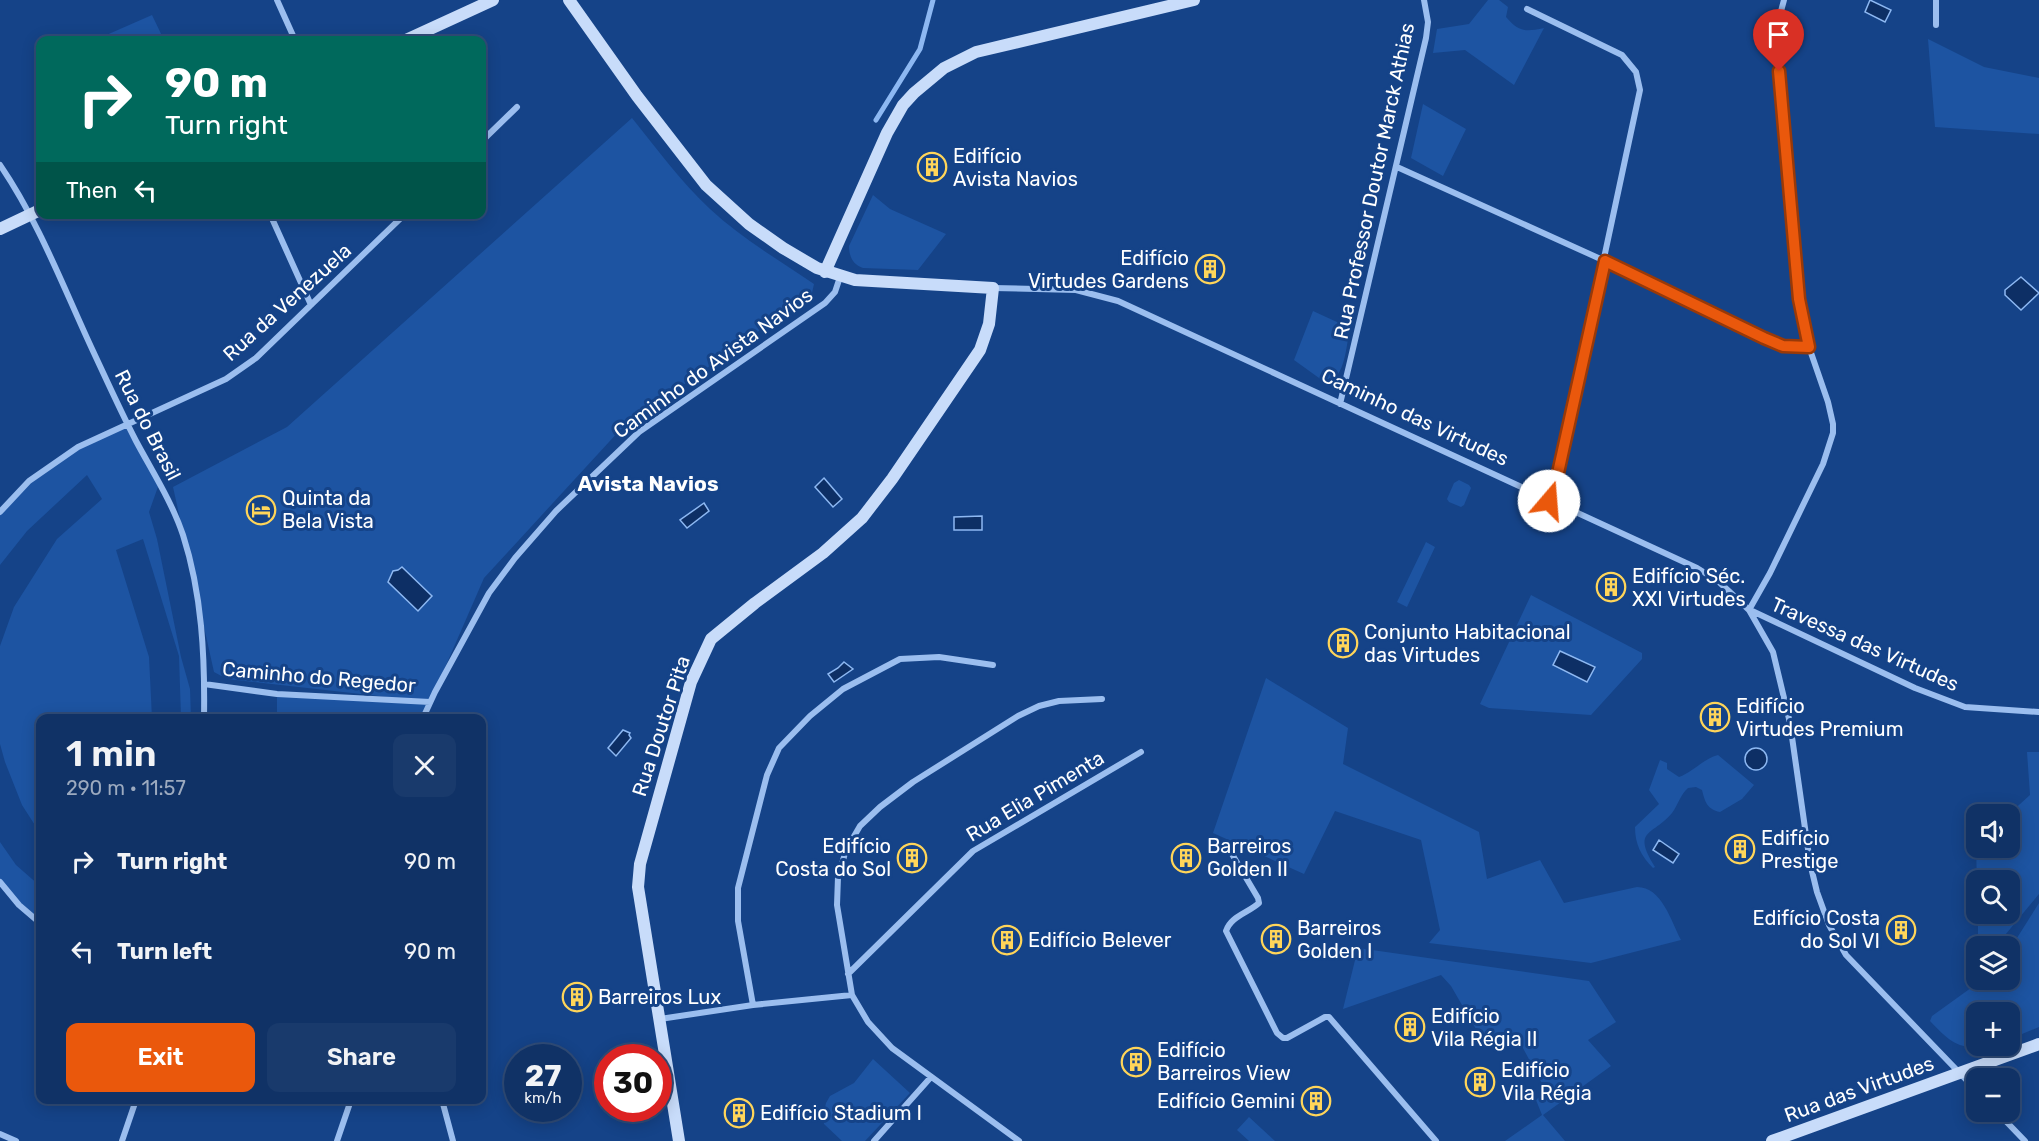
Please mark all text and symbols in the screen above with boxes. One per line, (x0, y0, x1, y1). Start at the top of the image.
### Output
pin (1753, 9, 1804, 71)
icon: arrive (1762, 18, 1795, 51)
street label: Rua Professor Doutor Marck Athias (1329, 21, 1419, 341)
text: 90 m (165, 58, 268, 108)
icon: right (66, 60, 144, 138)
text: Turn right (165, 109, 288, 141)
place label: Edifício Avista Navios (953, 144, 1078, 191)
building icon: Edifício Avista Navios (916, 151, 948, 183)
icon: left (129, 174, 162, 207)
text: Then (66, 177, 117, 204)
street label: Rua da Venezuela (218, 238, 356, 366)
place label: Edifício Virtudes Gardens (1028, 246, 1189, 293)
building icon: Edifício Virtudes Gardens (1194, 253, 1226, 285)
street label: Caminho do Avista Navios (609, 283, 817, 443)
street label: Caminho das Virtudes (1318, 363, 1512, 471)
street label: Rua do Brasil (110, 366, 186, 484)
position arrow (1517, 469, 1581, 533)
district label: Avista Navios (577, 471, 719, 496)
place label: Quinta da Bela Vista (282, 486, 374, 533)
hotel icon: Quinta da Bela Vista (245, 494, 277, 526)
place label: Edifício Séc. XXI Virtudes (1632, 564, 1746, 611)
building icon: Edifício Séc. XXI Virtudes (1595, 571, 1627, 603)
street label: Travessa das Virtudes (1768, 592, 1962, 696)
place label: Conjunto Habitacional das Virtudes (1364, 620, 1571, 667)
building icon: Conjunto Habitacional das Virtudes (1327, 627, 1359, 659)
street label: Rua Doutor Pita (627, 653, 695, 799)
street label: Caminho do Regedor (221, 657, 417, 697)
place label: Edifício Virtudes Premium (1736, 694, 1903, 741)
building icon: Edifício Virtudes Premium (1699, 701, 1731, 733)
text: 1 min (66, 732, 157, 775)
button: close (393, 734, 456, 797)
street label: Rua Elia Pimenta (962, 745, 1108, 847)
text: 290 m · 11:57 (66, 776, 186, 800)
map controls (1966, 804, 2020, 1122)
button: sound (1966, 804, 2020, 858)
place label: Edifício Prestige (1761, 826, 1838, 873)
building icon: Edifício Prestige (1724, 833, 1756, 865)
place label: Edifício Costa do Sol (775, 834, 891, 881)
place label: Barreiros Golden II (1207, 834, 1292, 881)
building icon: Edifício Costa do Sol (896, 842, 928, 874)
building icon: Barreiros Golden II (1170, 842, 1202, 874)
icon: right (66, 845, 99, 878)
text: Turn right (117, 848, 227, 875)
text: 90 m (404, 848, 456, 875)
button: search (1966, 870, 2020, 924)
place label: Edifício Costa do Sol VI (1753, 906, 1880, 953)
building icon: Edifício Costa do Sol VI (1885, 914, 1917, 946)
place label: Barreiros Golden I (1297, 916, 1382, 963)
building icon: Barreiros Golden I (1260, 923, 1292, 955)
building icon: Edifício Belever (991, 924, 1023, 956)
place label: Edifício Belever (1028, 928, 1172, 952)
icon: left (66, 935, 99, 968)
button: layers (1966, 936, 2020, 990)
text: Turn left (117, 938, 212, 965)
text: 90 m (404, 938, 456, 965)
building icon: Barreiros Lux (561, 981, 593, 1013)
place label: Barreiros Lux (598, 985, 721, 1009)
button: + (1966, 1002, 2020, 1056)
place label: Edifício Vila Régia II (1431, 1004, 1538, 1051)
building icon: Edifício Vila Régia II (1394, 1011, 1426, 1043)
button: Exit (66, 1023, 255, 1092)
button: Share (267, 1023, 456, 1092)
place label: Edifício Barreiros View (1157, 1038, 1291, 1085)
speed limit sign: 30 (594, 1044, 672, 1122)
building icon: Edifício Barreiros View (1120, 1046, 1152, 1078)
street label: Rua das Virtudes (1781, 1051, 1937, 1127)
text: 27 (525, 1058, 561, 1094)
place label: Edifício Vila Régia (1501, 1058, 1592, 1105)
building icon: Edifício Vila Régia (1464, 1066, 1496, 1098)
button: − (1966, 1068, 2020, 1122)
building icon: Edifício Gemini (1300, 1085, 1332, 1117)
text: km/h (524, 1089, 562, 1107)
place label: Edifício Gemini (1157, 1089, 1295, 1113)
building icon: Edifício Stadium I (723, 1097, 755, 1129)
place label: Edifício Stadium I (760, 1101, 922, 1125)

